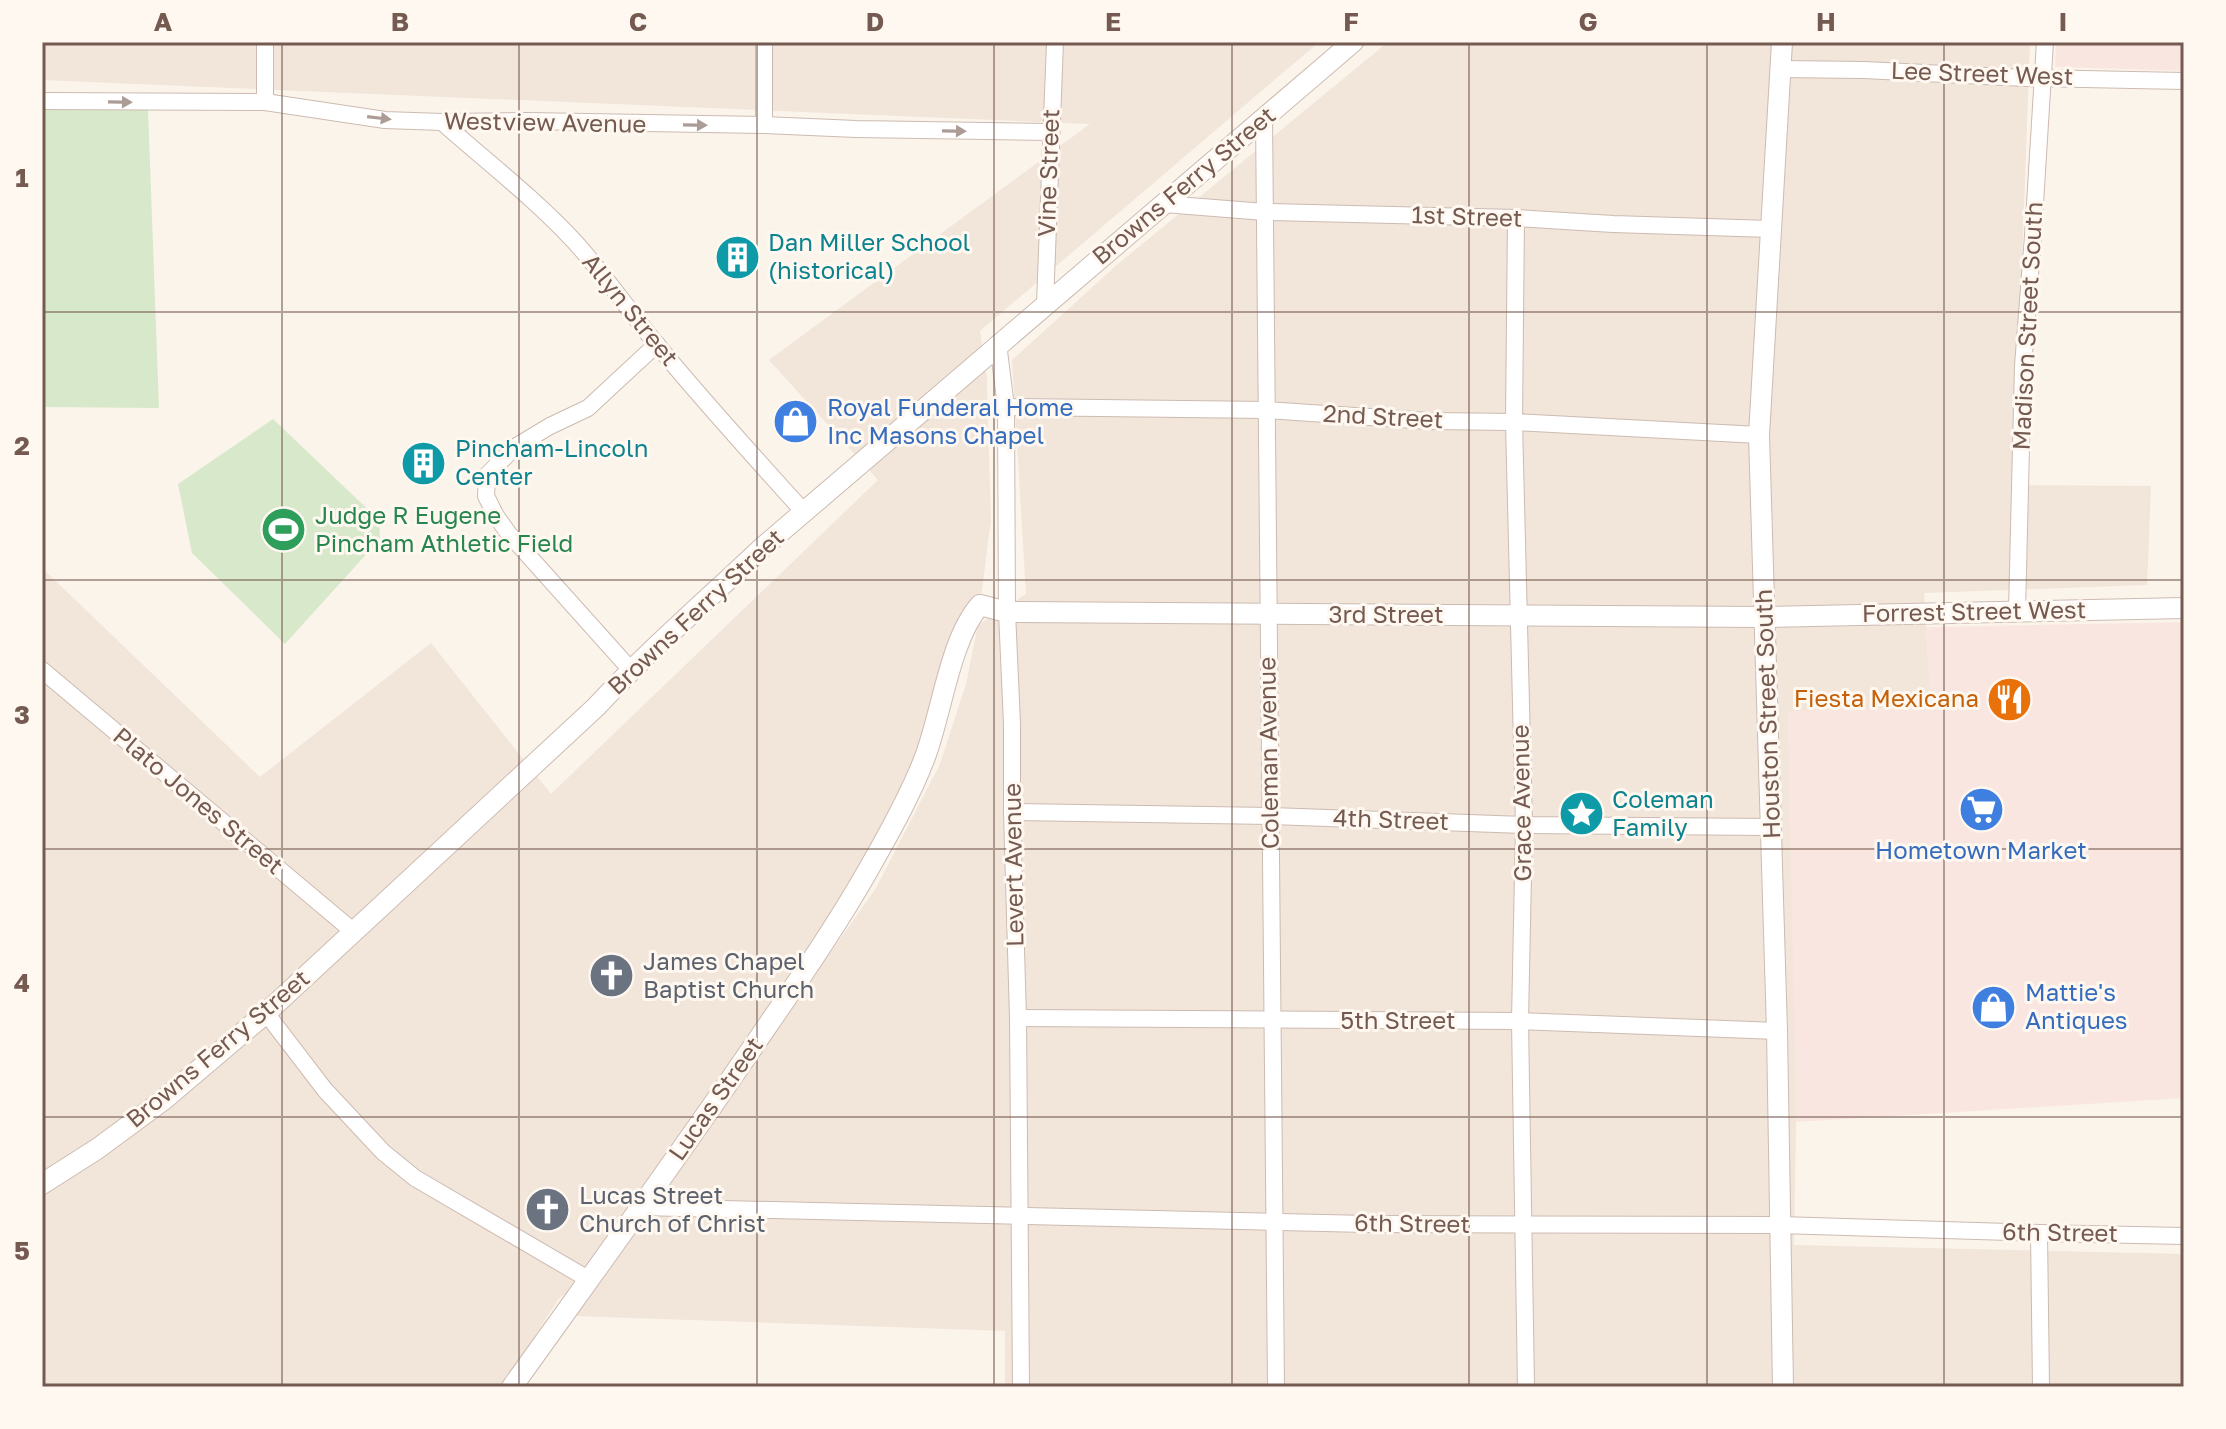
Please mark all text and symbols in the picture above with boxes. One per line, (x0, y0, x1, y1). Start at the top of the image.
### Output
text: A (154, 6, 173, 37)
text: B (391, 6, 409, 37)
text: C (629, 6, 647, 37)
text: D (866, 6, 884, 37)
text: E (1105, 6, 1121, 37)
text: F (1343, 6, 1359, 37)
text: G (1578, 6, 1598, 37)
text: H (1816, 6, 1836, 37)
text: I (2059, 6, 2067, 37)
street label: Lee Street West (1890, 55, 2074, 90)
one-way arrow (108, 96, 133, 109)
street label: Browns Ferry Street (1086, 100, 1281, 270)
street label: Westview Avenue (444, 105, 647, 138)
street label: Vine Street (1031, 108, 1064, 238)
one-way arrow (367, 112, 392, 125)
one-way arrow (683, 119, 708, 131)
one-way arrow (942, 124, 967, 137)
text: 1 (15, 162, 29, 193)
street label: 1st Street (1411, 199, 1523, 232)
street label: Madison Street South (2006, 201, 2047, 451)
place label: Dan Miller School (historical) (768, 227, 970, 284)
building icon: Dan Miller School (historical) (713, 233, 761, 281)
street label: Allyn Street (577, 247, 685, 371)
place label: Royal Funderal Home Inc Masons Chapel (827, 392, 1073, 449)
shop icon: Royal Funderal Home Inc Masons Chapel (772, 398, 820, 446)
street label: 2nd Street (1322, 398, 1444, 433)
text: 2 (14, 430, 30, 461)
place label: Pincham-Lincoln Center (455, 433, 648, 490)
building icon: Pincham-Lincoln Center (400, 439, 448, 487)
place label: Judge R Eugene Pincham Athletic Field (315, 500, 573, 557)
sports icon: Judge R Eugene Pincham Athletic Field (260, 506, 308, 554)
street label: Browns Ferry Street (601, 522, 789, 700)
street label: Houston Street South (1748, 588, 1785, 840)
street label: Forrest Street West (1861, 594, 2086, 627)
street label: 3rd Street (1329, 599, 1443, 628)
street label: Coleman Avenue (1251, 657, 1284, 849)
restaurant icon: Fiesta Mexicana (1986, 675, 2034, 723)
place label: Fiesta Mexicana (1794, 683, 1979, 712)
text: 3 (14, 699, 30, 730)
street label: Plato Jones Street (108, 720, 290, 879)
street label: Grace Avenue (1505, 724, 1536, 882)
street label: Levert Avenue (997, 783, 1028, 947)
place label: Coleman Family (1612, 784, 1714, 841)
supermarket icon: Hometown Market (1957, 785, 2005, 833)
place icon: Coleman Family (1557, 790, 1605, 838)
street label: 4th Street (1333, 802, 1450, 835)
place label: Hometown Market (1875, 835, 2087, 864)
place label: James Chapel Baptist Church (643, 946, 814, 1003)
church icon: James Chapel Baptist Church (588, 952, 636, 1000)
street label: Browns Ferry Street (120, 963, 315, 1133)
text: 4 (14, 967, 30, 998)
place label: Mattie's Antiques (2025, 977, 2128, 1034)
shop icon: Mattie's Antiques (1970, 983, 2018, 1031)
street label: 5th Street (1340, 1005, 1456, 1034)
street label: Lucas Street (662, 1031, 768, 1165)
place label: Lucas Street Church of Christ (579, 1180, 766, 1237)
church icon: Lucas Street Church of Christ (524, 1186, 572, 1234)
street label: 6th Street (1354, 1207, 1470, 1238)
street label: 6th Street (2002, 1216, 2118, 1247)
text: 5 (14, 1235, 30, 1266)

